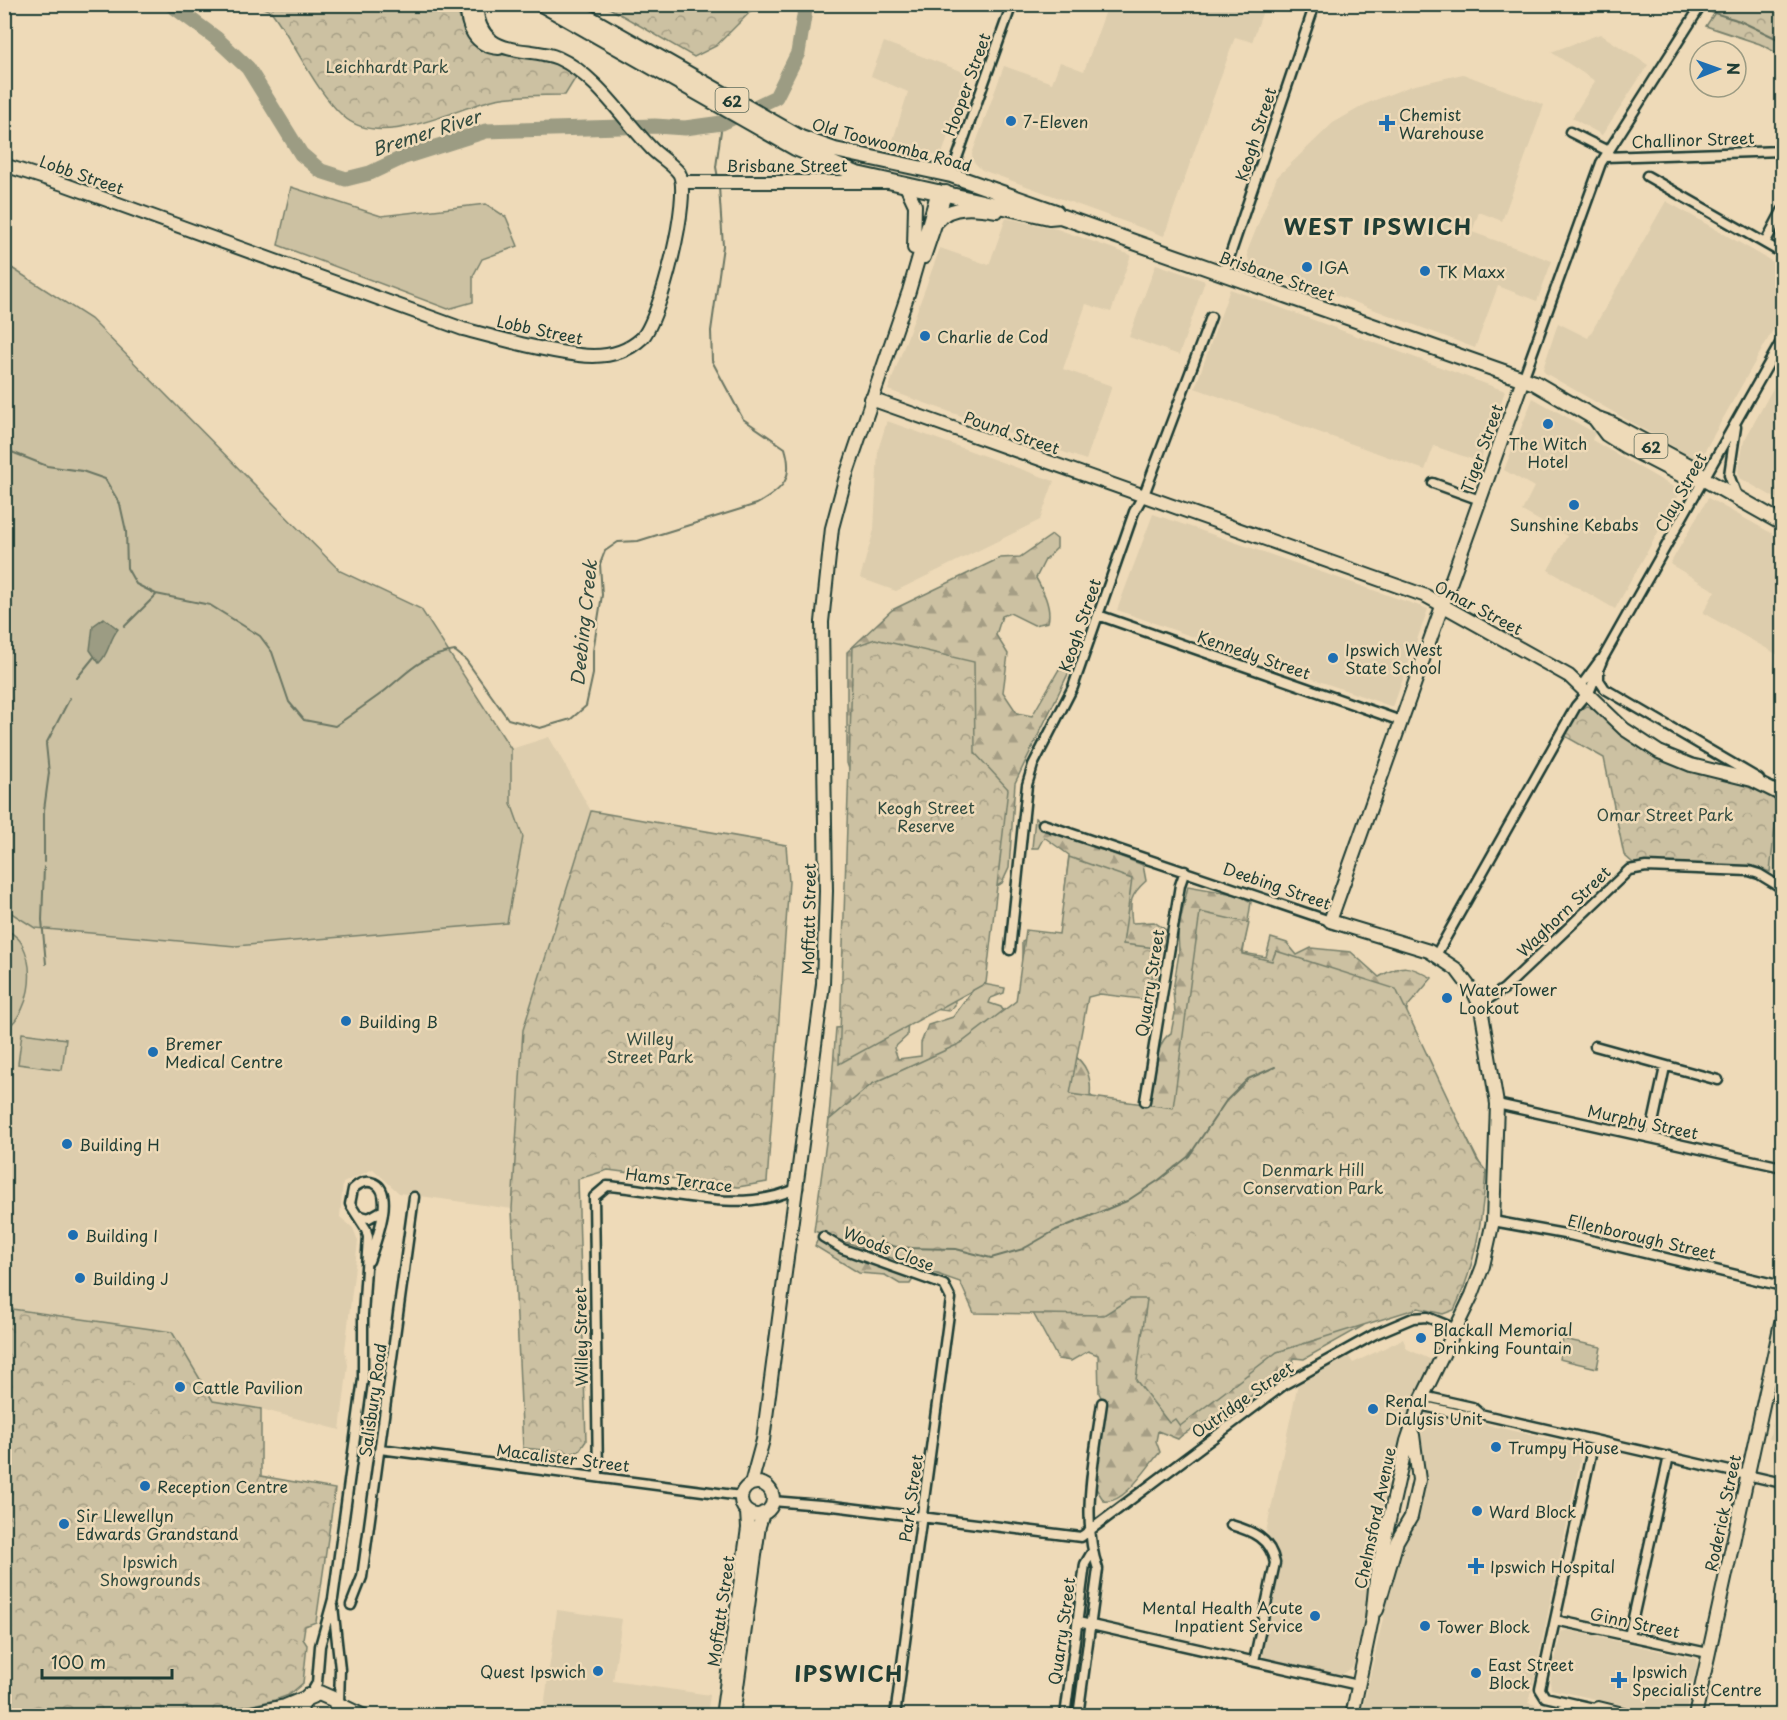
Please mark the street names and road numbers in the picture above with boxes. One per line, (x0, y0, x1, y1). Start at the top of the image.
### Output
street label: Hooper Street (936, 29, 996, 139)
street label: Keogh Street (1229, 83, 1282, 184)
road number: 62 (716, 88, 748, 112)
street label: Old Toowoomba Road (809, 111, 975, 177)
street label: Challinor Street (1631, 125, 1755, 153)
street label: Lobb Street (37, 148, 128, 200)
street label: Brisbane Street (726, 153, 848, 177)
street label: Brisbane Street (1216, 244, 1339, 306)
street label: Lobb Street (495, 308, 586, 350)
street label: Tiger Street (1454, 400, 1508, 496)
street label: Pound Street (961, 404, 1064, 460)
road number: 62 (1634, 434, 1668, 458)
street label: Clay Street (1648, 447, 1712, 536)
street label: Omar Street (1431, 574, 1528, 641)
street label: Keogh Street (1052, 575, 1106, 675)
street label: Kennedy Street (1194, 623, 1314, 685)
street label: Deebing Street (1220, 855, 1335, 915)
street label: Waghorn Street (1511, 860, 1616, 962)
street label: Moffatt Street (795, 862, 821, 975)
street label: Quarry Street (1129, 927, 1169, 1038)
street label: Murphy Street (1585, 1098, 1701, 1145)
street label: Hams Terrace (624, 1161, 734, 1197)
street label: Ellenborough Street (1566, 1207, 1719, 1265)
street label: Woods Close (840, 1220, 938, 1276)
street label: Willey Street (567, 1287, 593, 1387)
street label: Salisbury Road (352, 1342, 392, 1458)
street label: Outridge Street (1186, 1355, 1298, 1443)
street label: Macalister Street (495, 1437, 631, 1477)
street label: Chelmsford Avenue (1347, 1445, 1401, 1591)
street label: Roderick Street (1698, 1452, 1746, 1574)
street label: Park Street (892, 1453, 928, 1543)
street label: Moffatt Street (700, 1553, 740, 1668)
street label: Quarry Street (1042, 1575, 1080, 1686)
street label: Ginn Street (1588, 1601, 1683, 1643)

